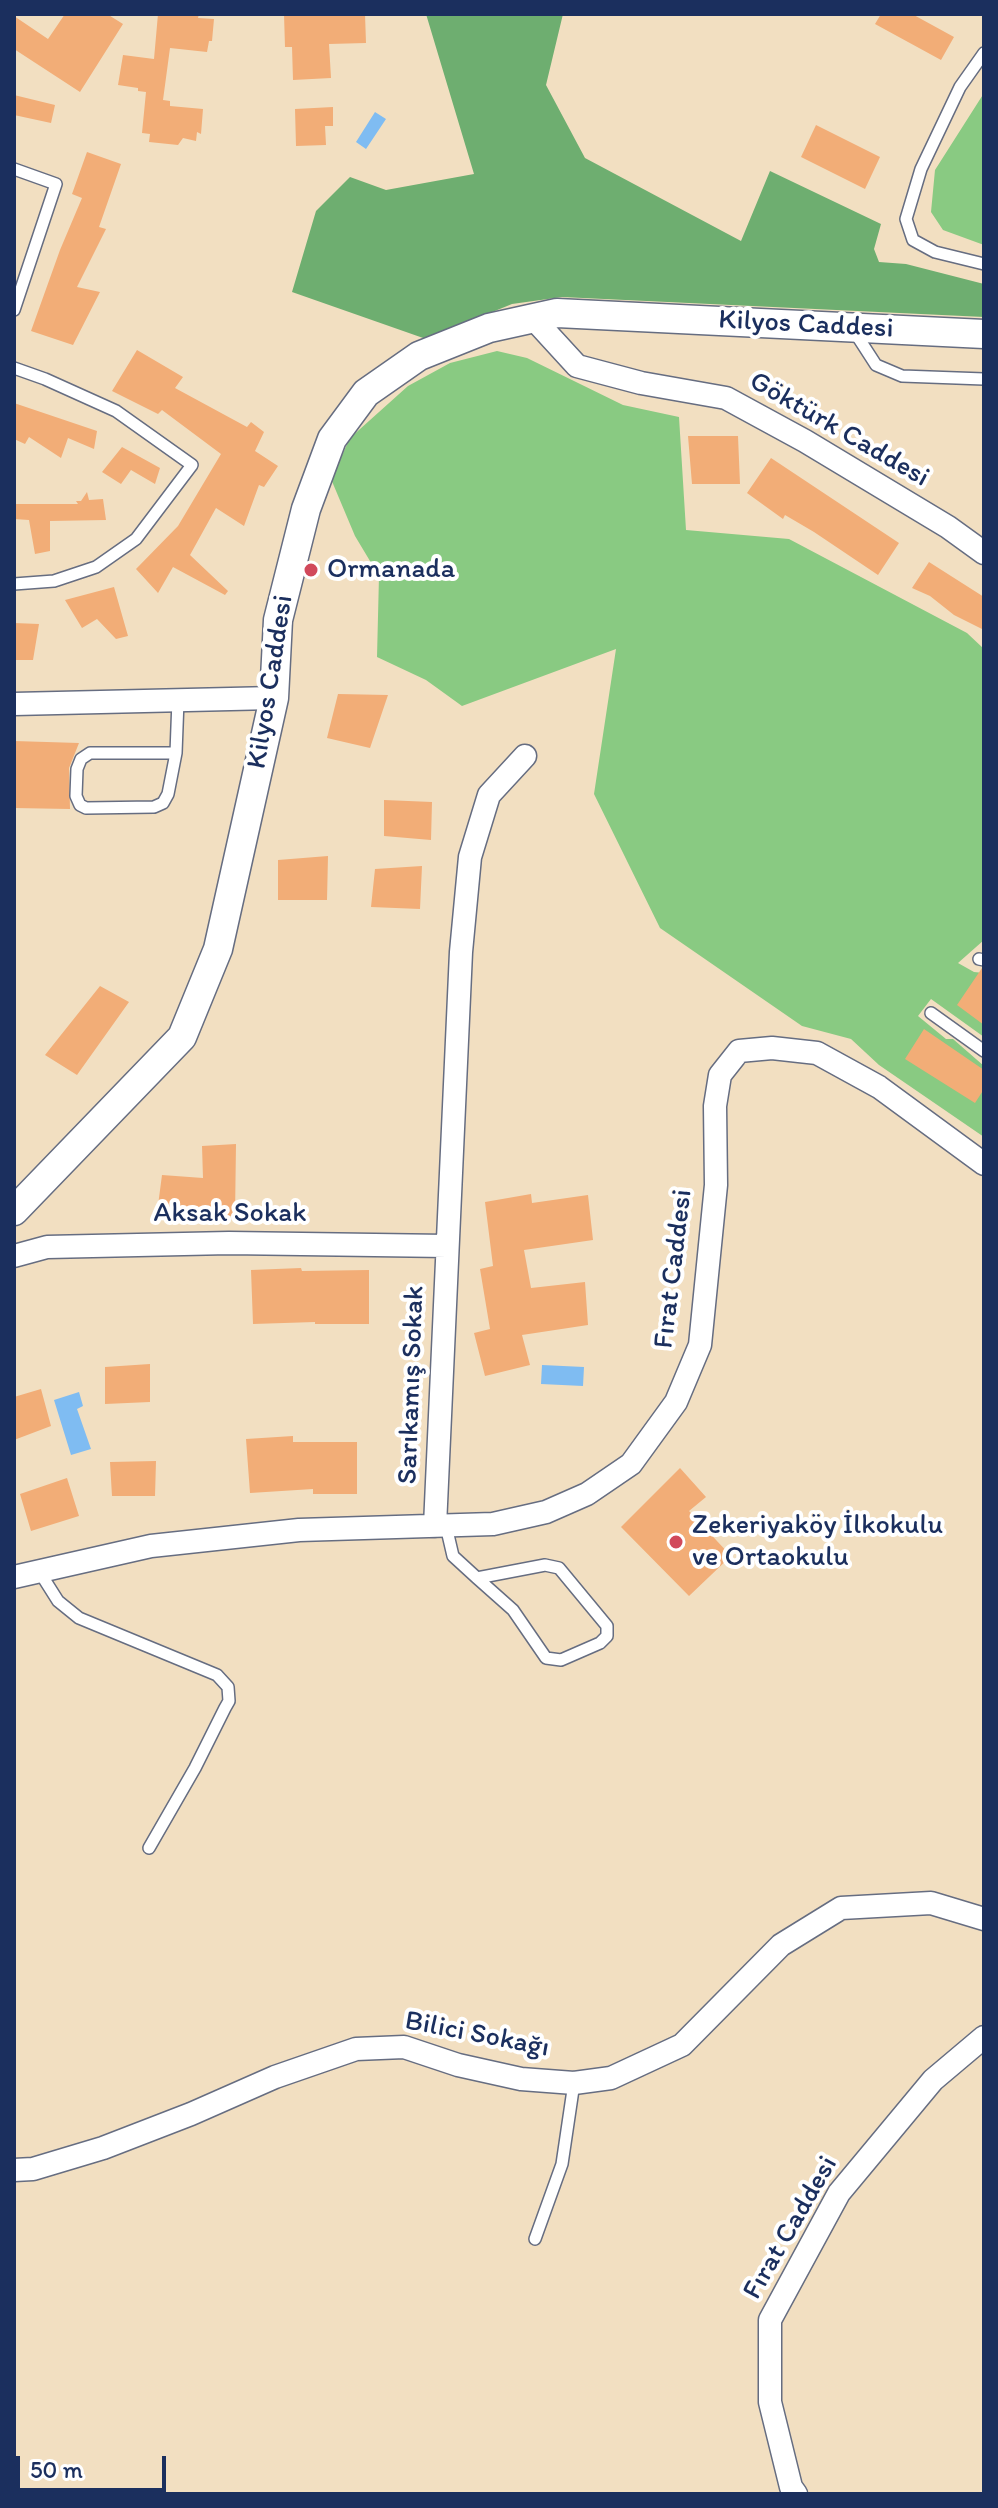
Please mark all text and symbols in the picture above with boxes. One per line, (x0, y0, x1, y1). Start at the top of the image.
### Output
street label: Kilyos Caddesi (718, 304, 894, 346)
street label: Göktürk Caddesi (743, 365, 935, 495)
place label: Ormanada (327, 553, 455, 587)
marker: Ormanada (302, 561, 320, 579)
street label: Kilyos Caddesi (241, 593, 301, 771)
street label: Fırat Caddesi (648, 1188, 700, 1350)
street label: Aksak Sokak (154, 1197, 306, 1231)
street label: Sarıkamış Sokak (392, 1285, 432, 1485)
place label: Zekeriyaköy İlkokulu ve Ortaokulu (692, 1509, 943, 1575)
marker: Zekeriyaköy İlkokulu ve Ortaokulu (667, 1533, 685, 1551)
street label: Bilici Sokağı (402, 2005, 552, 2065)
street label: Fırat Caddesi (737, 2150, 845, 2306)
scale bar (20, 2440, 170, 2490)
text: 50 m (30, 2455, 83, 2484)

